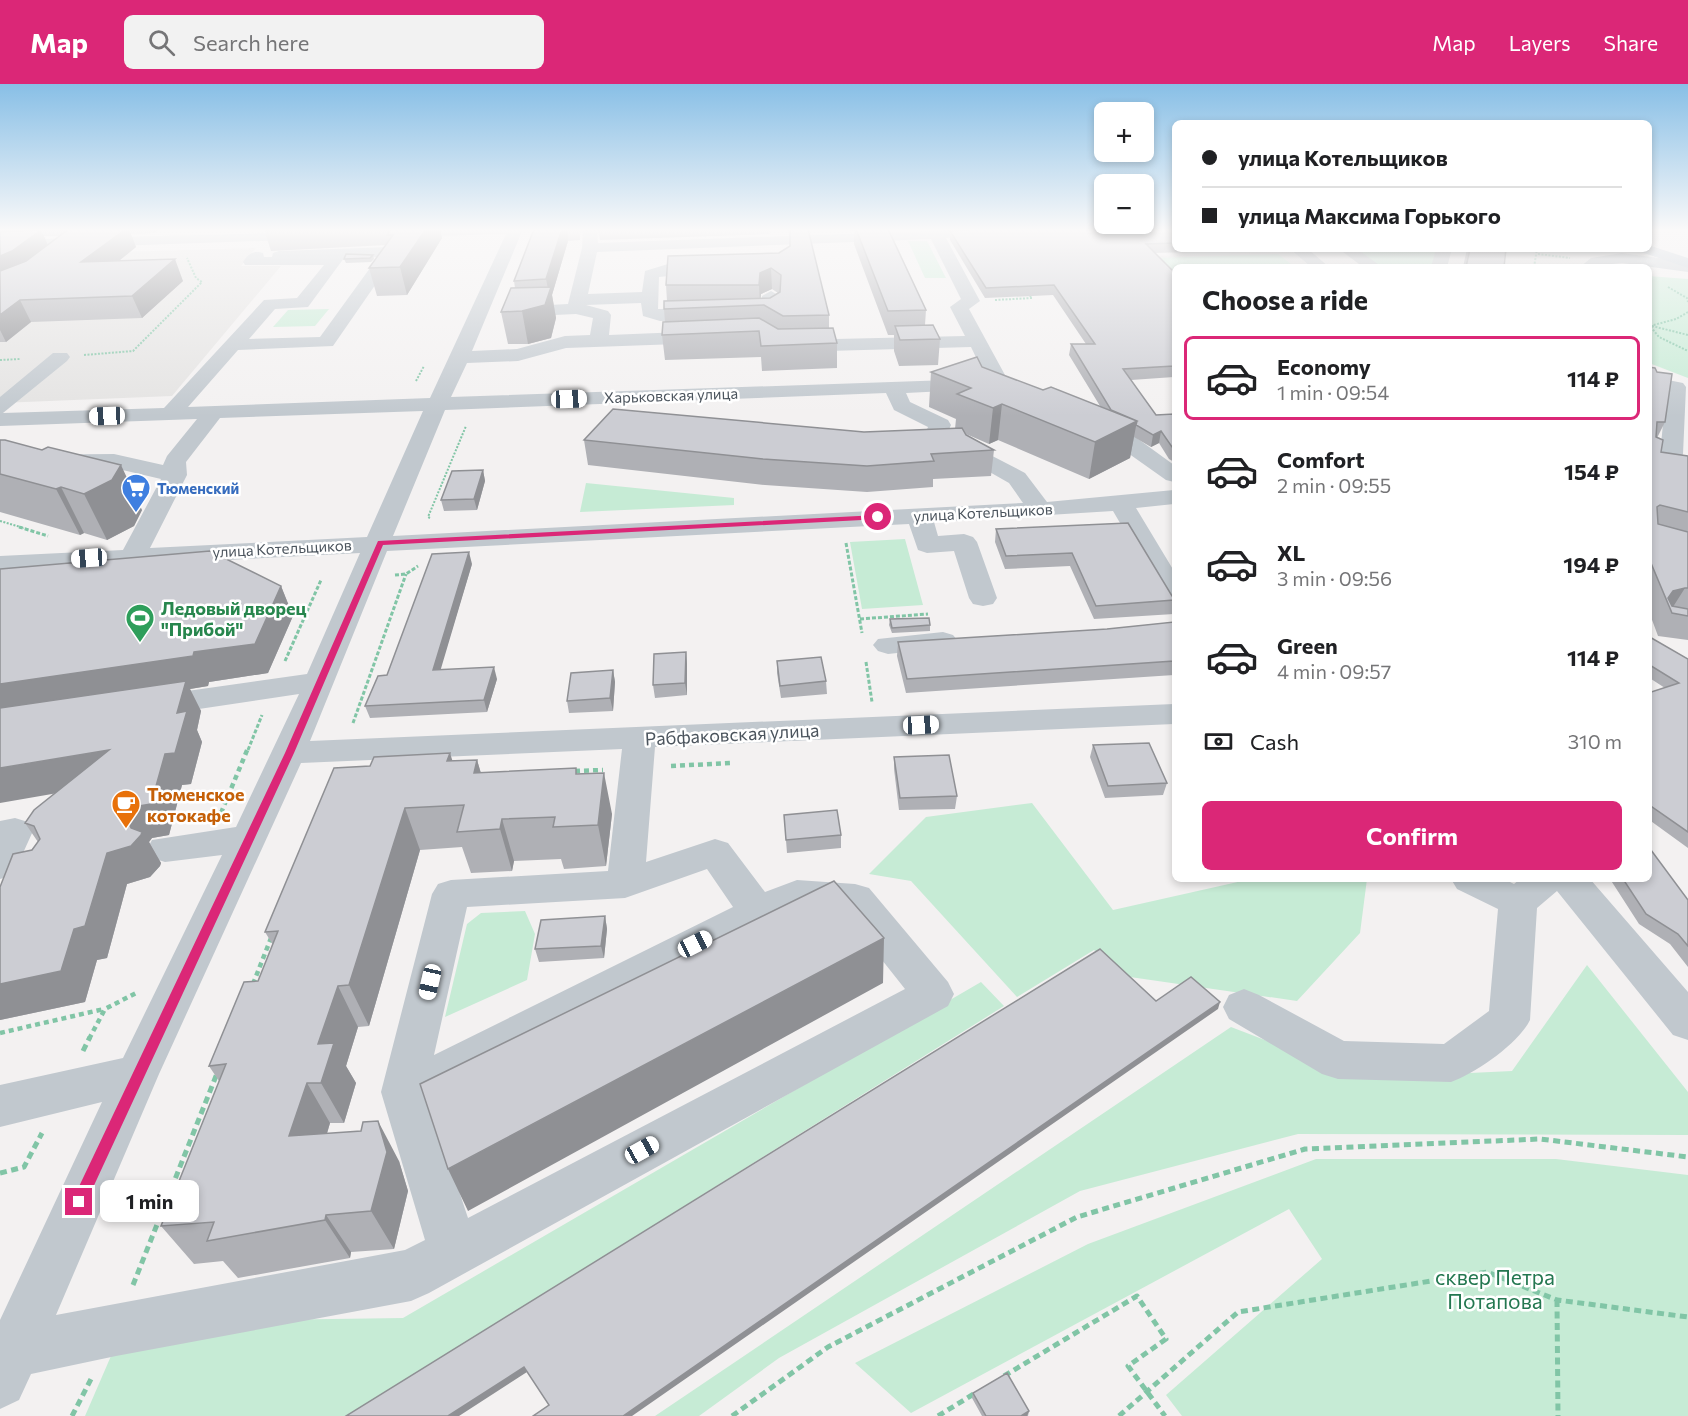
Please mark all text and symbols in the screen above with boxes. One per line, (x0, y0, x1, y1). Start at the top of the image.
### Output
search box (124, 15, 544, 69)
text: Map (30, 25, 88, 59)
icon: search (145, 26, 178, 59)
text: Search here (193, 29, 309, 56)
text: Map (1432, 30, 1476, 55)
text: Layers (1509, 30, 1571, 55)
text: Share (1604, 30, 1658, 55)
map controls (1094, 102, 1154, 234)
button: + (1094, 102, 1154, 162)
text: улица Котельщиков (1238, 144, 1448, 171)
button: − (1094, 174, 1154, 234)
text: улица Максима Горького (1238, 202, 1501, 229)
text: Choose a ride (1202, 283, 1368, 316)
icon: car (1205, 351, 1259, 405)
text: Economy (1277, 353, 1371, 380)
text: 114 ₽ (1567, 365, 1619, 392)
text: 1 min · 09:54 (1277, 380, 1389, 404)
street label: Харьковская улица (604, 384, 738, 406)
car (551, 389, 587, 409)
car (89, 406, 125, 426)
icon: car (1205, 444, 1259, 498)
text: Comfort (1277, 446, 1365, 473)
text: 154 ₽ (1564, 458, 1619, 485)
supermarket icon: Тюменский (120, 472, 152, 514)
text: 2 min · 09:55 (1277, 473, 1391, 497)
place label: Тюменский (157, 479, 239, 497)
street label: улица Котельщиков (913, 499, 1053, 525)
route start (864, 503, 891, 530)
street label: улица Котельщиков (212, 535, 352, 561)
icon: car (1205, 537, 1259, 591)
text: XL (1277, 539, 1305, 566)
car (70, 548, 108, 568)
text: 194 ₽ (1563, 551, 1619, 578)
text: 3 min · 09:56 (1277, 566, 1392, 590)
place label: Ледовый дворец "Прибой" (161, 597, 307, 640)
sports icon: Ледовый дворец "Прибой" (124, 602, 156, 644)
icon: car (1205, 630, 1259, 684)
text: Green (1277, 632, 1338, 659)
text: 114 ₽ (1567, 644, 1619, 671)
text: 4 min · 09:57 (1277, 659, 1391, 683)
car (903, 715, 939, 735)
street label: Рабфаковская улица (644, 718, 820, 750)
icon: cash (1202, 725, 1235, 758)
text: Cash (1250, 728, 1299, 755)
text: 310 m (1568, 729, 1622, 753)
place label: Тюменское котокафе (147, 783, 244, 826)
cafe icon: Тюменское котокафе (110, 788, 142, 830)
button: Confirm (1202, 801, 1622, 870)
car (675, 928, 715, 960)
car (417, 962, 443, 1002)
car (622, 1133, 662, 1167)
callout: 1 min (100, 1181, 199, 1223)
route end (65, 1188, 92, 1215)
text: 1 min (126, 1189, 173, 1213)
park label: сквер Петра Потапова (1435, 1264, 1555, 1313)

